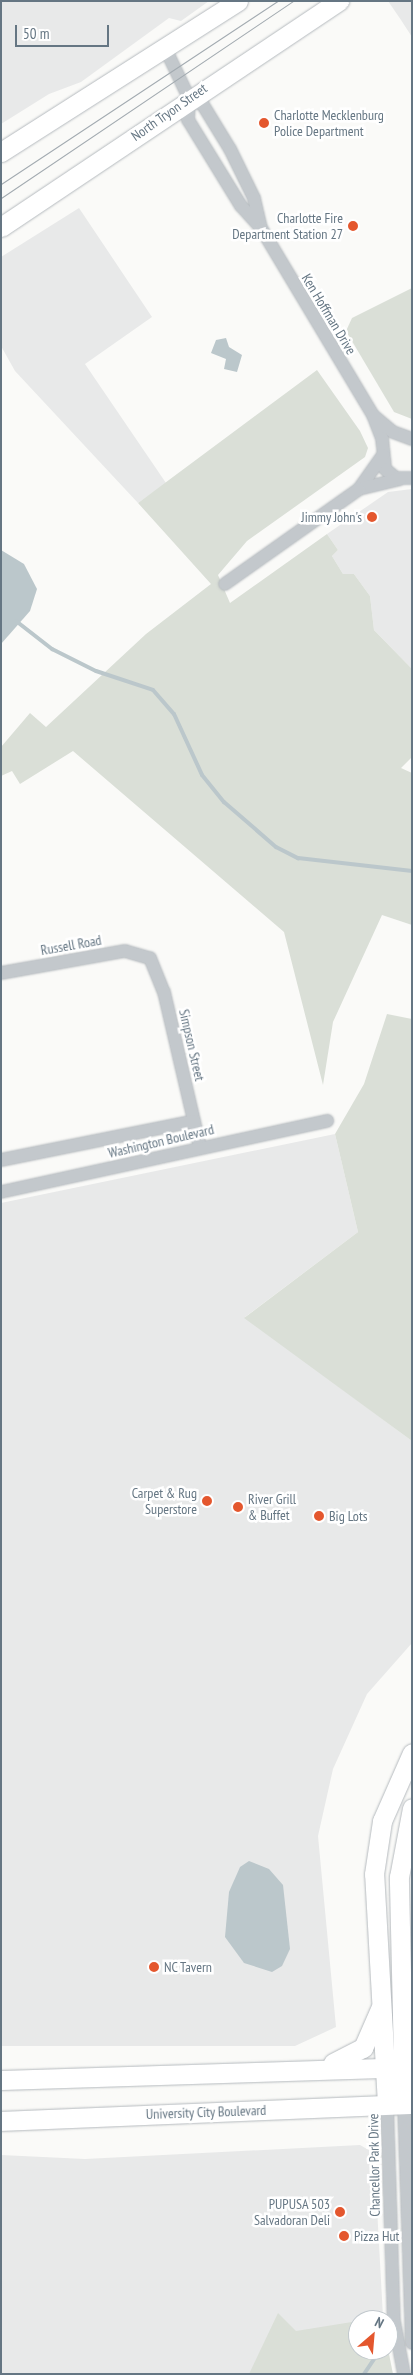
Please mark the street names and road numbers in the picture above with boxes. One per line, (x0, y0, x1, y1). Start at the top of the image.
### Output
street label: North Tryon Street (128, 80, 210, 144)
street label: Ken Hoffman Drive (298, 271, 360, 357)
street label: Russell Road (39, 931, 103, 959)
street label: Simpson Street (176, 1007, 208, 1083)
street label: Washington Boulevard (106, 1121, 216, 1161)
street label: University City Boulevard (145, 2101, 267, 2123)
street label: Chancellor Park Drive (365, 2113, 383, 2217)

